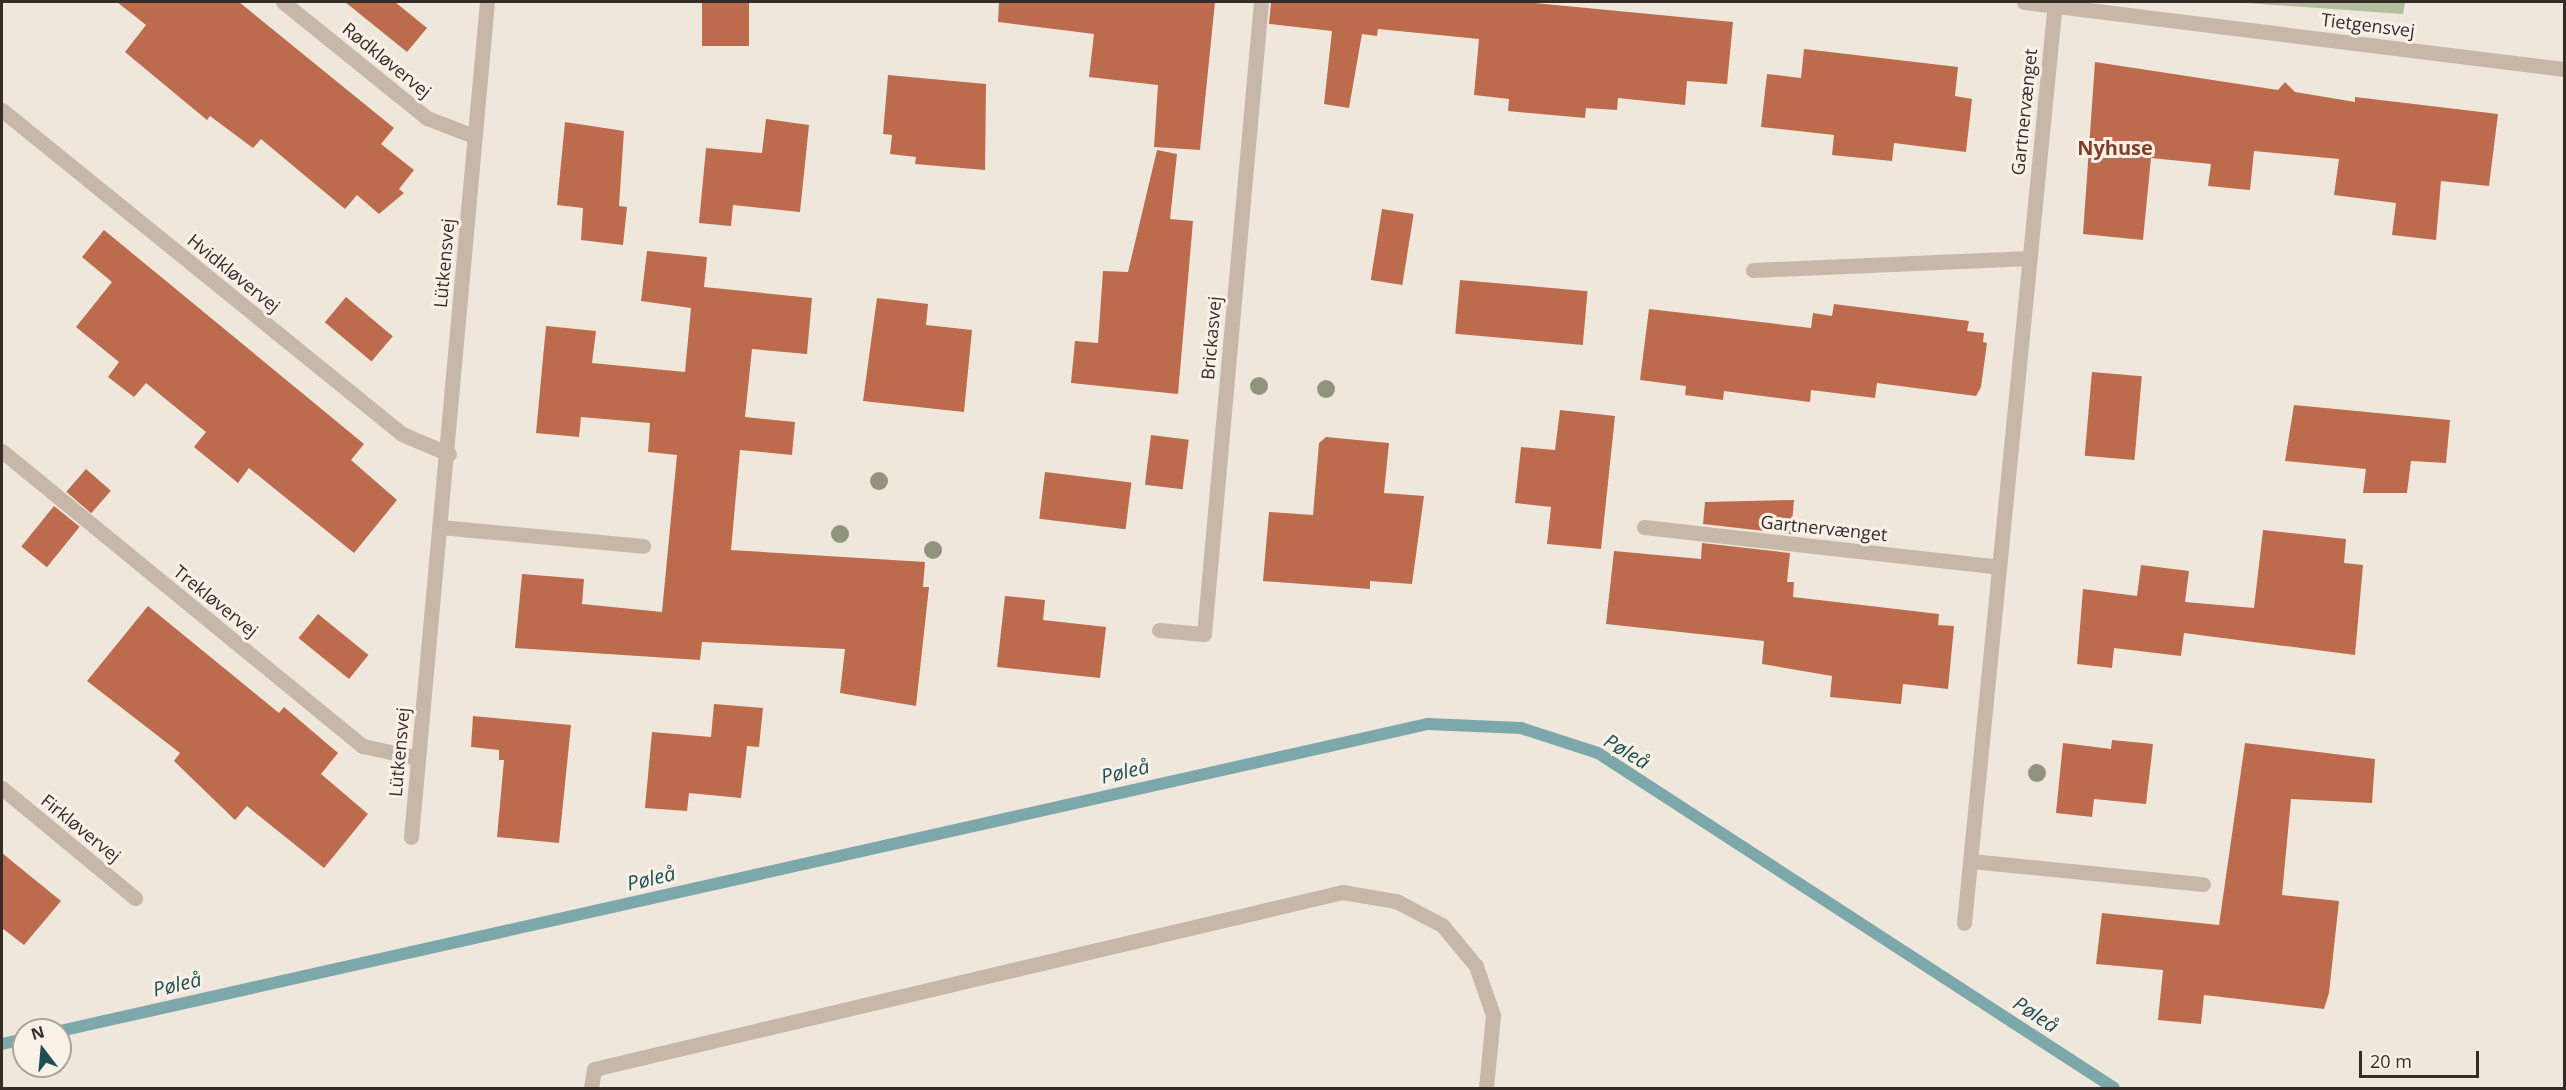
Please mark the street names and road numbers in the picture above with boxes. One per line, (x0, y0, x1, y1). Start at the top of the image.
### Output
street label: Tietgensvej (2320, 9, 2416, 41)
street label: Rødkløvervej (338, 18, 436, 102)
street label: Gartnervænget (2007, 48, 2041, 176)
street label: Lütkensvej (429, 217, 459, 309)
street label: Hvidkløvervej (183, 229, 285, 317)
street label: Brickasvej (1197, 295, 1225, 381)
street label: Gartnervænget (1760, 511, 1888, 545)
street label: Trekløvervej (169, 560, 263, 642)
street label: Lütkensvej (384, 706, 414, 798)
street label: Firkløvervej (37, 789, 125, 867)

